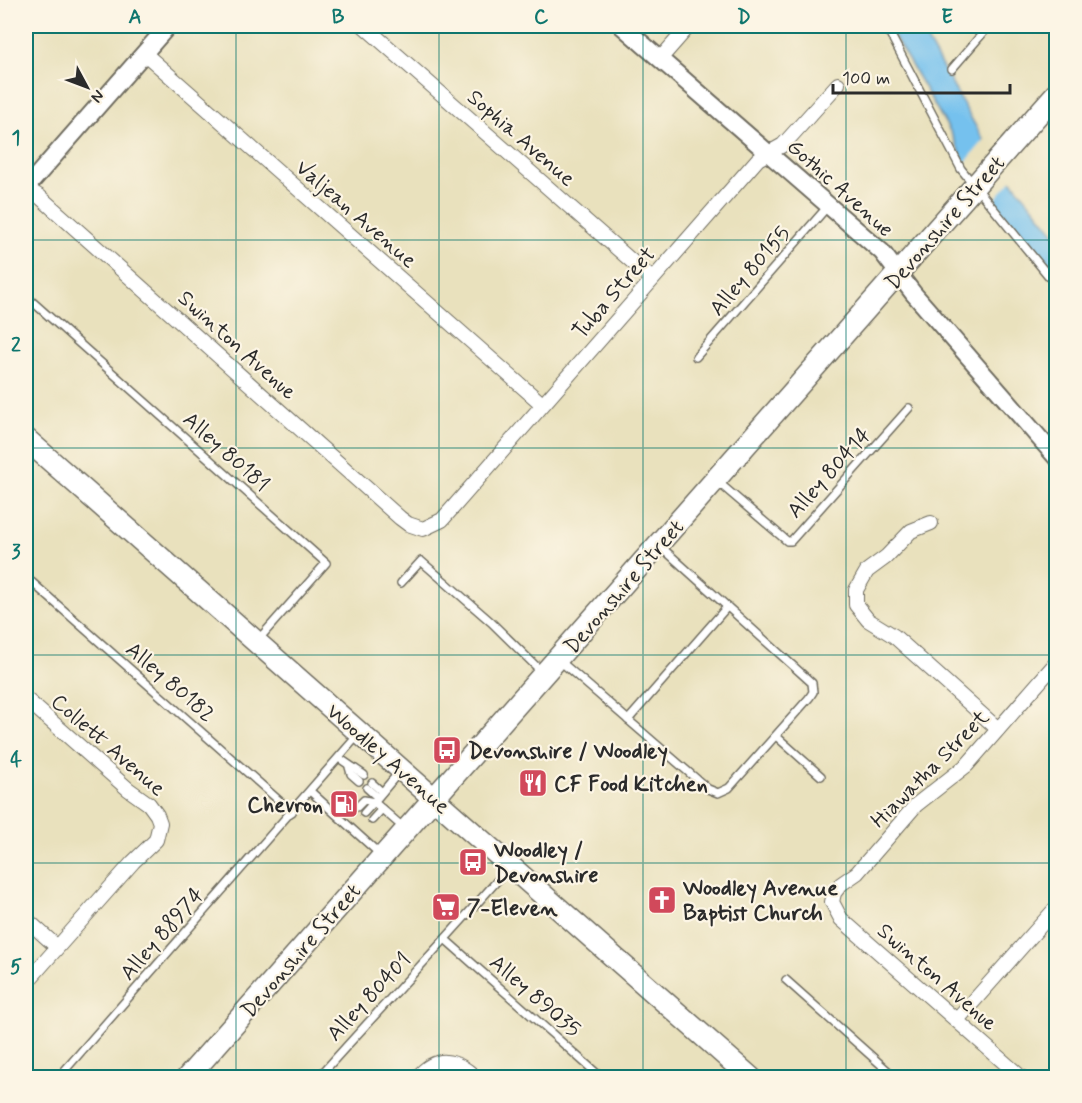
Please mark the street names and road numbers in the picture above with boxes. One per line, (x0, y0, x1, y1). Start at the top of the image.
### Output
street label: Sophia Avenue (461, 84, 581, 193)
street label: Gothic Avenue (780, 133, 899, 244)
street label: Devonshire Street (879, 150, 1012, 296)
street label: Valjean Avenue (289, 154, 422, 275)
street label: Alley 80155 (704, 220, 797, 322)
street label: Tuba Street (567, 241, 662, 345)
street label: Swinton Avenue (171, 285, 302, 406)
street label: Alley 80181 (176, 406, 275, 499)
street label: Alley 80414 (781, 422, 878, 525)
street label: Devonshire Street (558, 514, 691, 660)
street label: Alley 80182 (119, 636, 220, 729)
street label: Collett Avenue (45, 688, 171, 803)
street label: Woodley Avenue (320, 698, 456, 821)
street label: Hiawatha Street (865, 704, 996, 835)
street label: Devonshire Street (235, 878, 368, 1024)
street label: Alley 88974 (114, 882, 211, 987)
street label: Swinton Avenue (871, 918, 1003, 1038)
street label: Alley 80401 (321, 947, 418, 1048)
street label: Alley 89035 (483, 949, 586, 1044)

